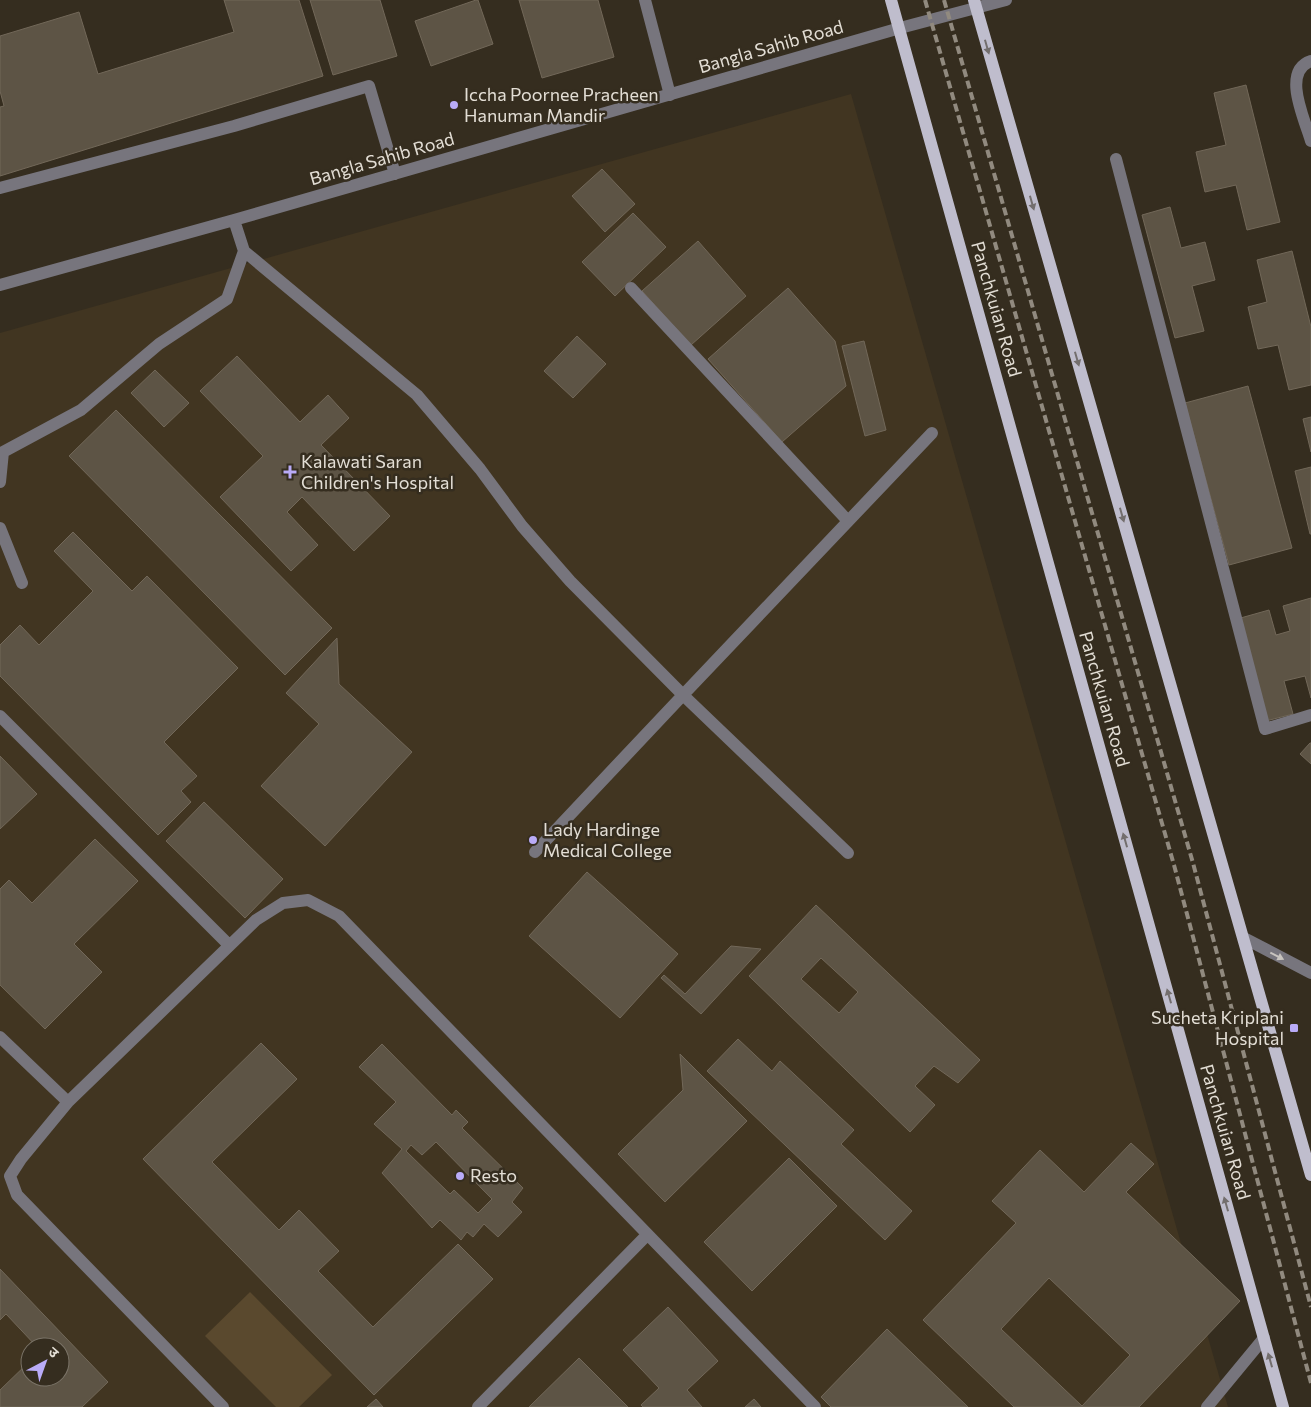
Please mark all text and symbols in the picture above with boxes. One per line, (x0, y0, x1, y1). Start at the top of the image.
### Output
street label: Bangla Sahib Road (696, 15, 846, 77)
one-way arrow (983, 39, 991, 54)
place label: Iccha Poornee Pracheen Hanuman Mandir (464, 83, 659, 126)
marker: Iccha Poornee Pracheen Hanuman Mandir (448, 99, 460, 111)
street label: Bangla Sahib Road (307, 127, 457, 189)
one-way arrow (1028, 195, 1036, 211)
street label: Panchkuian Road (967, 238, 1027, 379)
one-way arrow (1073, 352, 1081, 367)
place label: Kalawati Saran Children's Hospital (301, 450, 454, 493)
marker: Kalawati Saran Children's Hospital (283, 465, 297, 479)
one-way arrow (1118, 508, 1126, 523)
street label: Panchkuian Road (1075, 628, 1135, 769)
place label: Lady Hardinge Medical College (543, 818, 672, 861)
one-way arrow (1121, 832, 1129, 847)
marker: Lady Hardinge Medical College (527, 834, 539, 846)
one-way arrow (1270, 952, 1284, 960)
one-way arrow (1164, 989, 1172, 1004)
place label: Sucheta Kriplani Hospital (1151, 1006, 1284, 1049)
marker: Sucheta Kriplani Hospital (1288, 1022, 1300, 1034)
street label: Panchkuian Road (1196, 1061, 1256, 1202)
place label: Resto (470, 1164, 517, 1186)
marker: Resto (454, 1170, 466, 1182)
one-way arrow (1222, 1196, 1230, 1211)
north arrow (20, 1337, 70, 1387)
text: उ (45, 1343, 63, 1361)
one-way arrow (1266, 1352, 1274, 1368)

